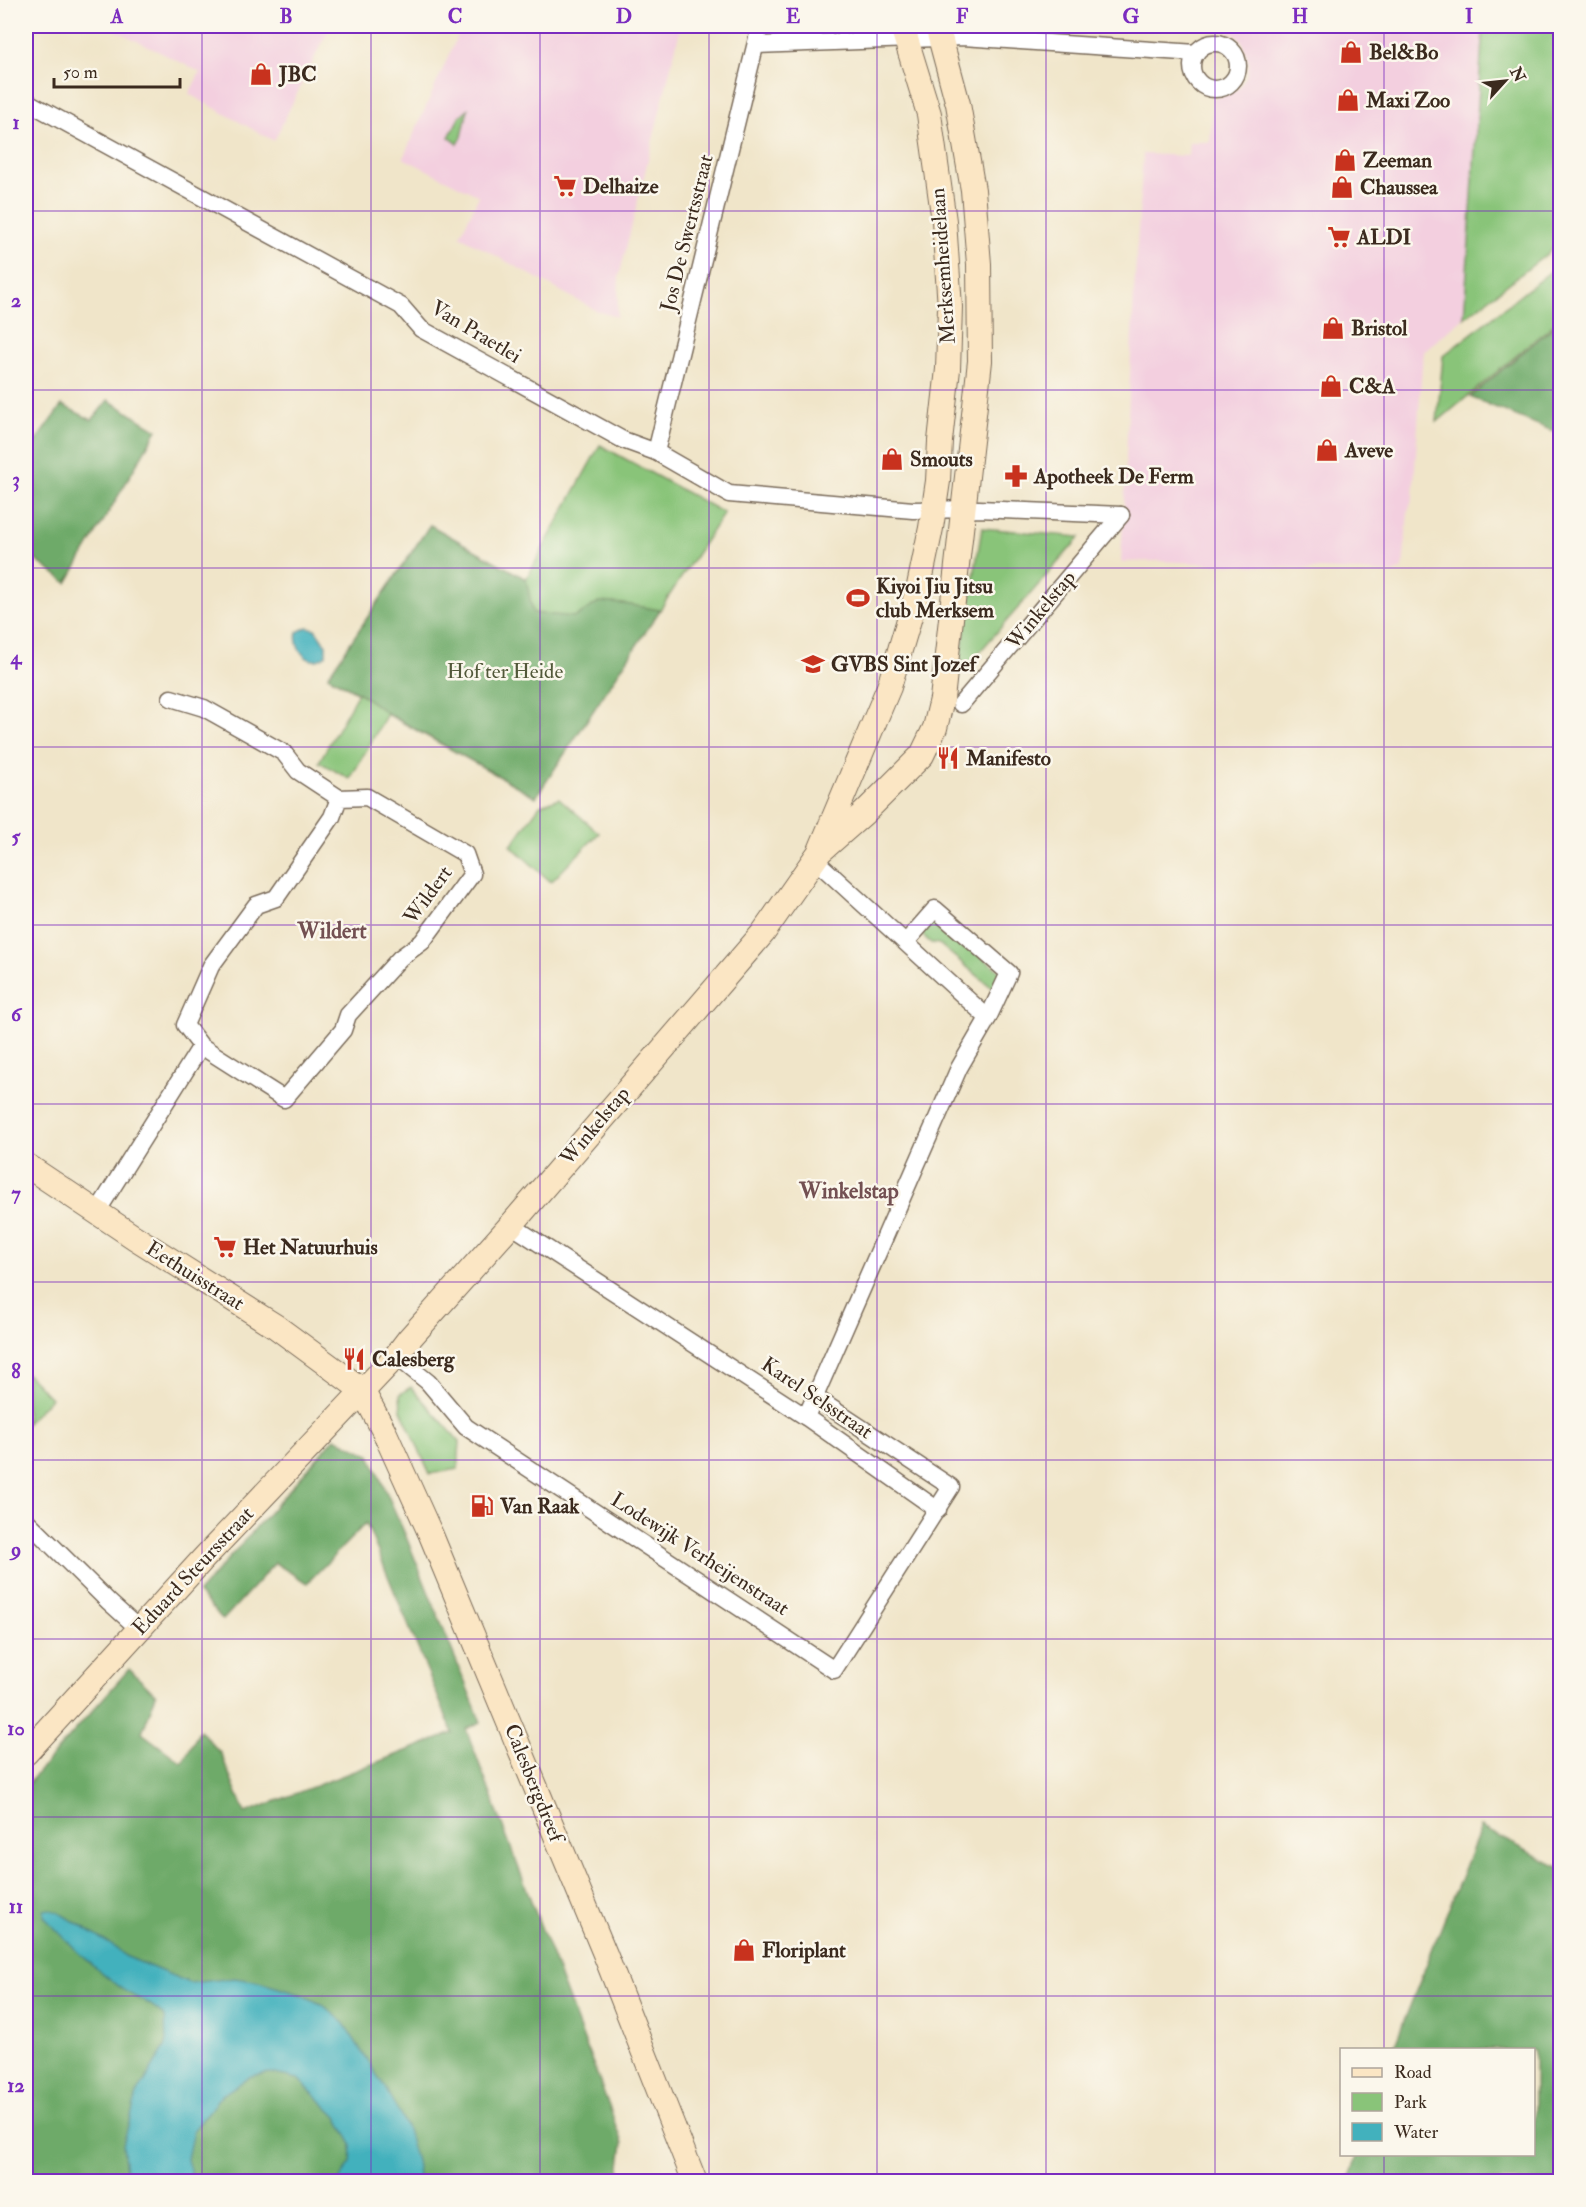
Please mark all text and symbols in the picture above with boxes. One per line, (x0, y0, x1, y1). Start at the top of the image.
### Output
text: A (110, 4, 124, 29)
text: B (279, 4, 293, 29)
text: C (448, 4, 462, 29)
text: D (616, 4, 632, 29)
text: E (786, 4, 801, 29)
text: F (956, 4, 969, 29)
text: G (1123, 4, 1140, 29)
text: H (1292, 4, 1308, 29)
text: I (1465, 4, 1473, 29)
shop icon: Bel&Bo (1338, 39, 1364, 65)
place label: Bel&Bo (1369, 39, 1438, 66)
scale bar (54, 51, 180, 89)
north arrow (1475, 51, 1535, 111)
text: 50 m (63, 61, 98, 84)
shop icon: JBC (248, 61, 274, 87)
place label: JBC (278, 61, 317, 88)
text: N (1505, 63, 1530, 86)
shop icon: Maxi Zoo (1335, 87, 1361, 113)
place label: Maxi Zoo (1365, 87, 1450, 114)
text: 1 (12, 110, 20, 135)
shop icon: Zeeman (1332, 147, 1358, 173)
place label: Zeeman (1363, 147, 1432, 174)
street label: Jos De Swertsstraat (654, 151, 720, 315)
supermarket icon: Delhaize (552, 173, 578, 199)
place label: Delhaize (583, 173, 659, 200)
shop icon: Chaussea (1329, 174, 1355, 200)
place label: Chaussea (1360, 174, 1439, 201)
street label: Merksemheidelaan (924, 187, 962, 345)
supermarket icon: ALDI (1326, 224, 1352, 250)
place label: ALDI (1356, 224, 1411, 251)
text: 2 (11, 288, 21, 313)
street label: Van Praetlei (426, 294, 526, 370)
shop icon: Bristol (1320, 315, 1346, 341)
place label: Bristol (1351, 315, 1408, 342)
shop icon: C&A (1318, 373, 1344, 399)
place label: C&A (1349, 373, 1396, 400)
shop icon: Aveve (1314, 437, 1340, 463)
place label: Aveve (1344, 437, 1393, 464)
shop icon: Smouts (879, 446, 905, 472)
place label: Smouts (910, 446, 973, 473)
pharmacy icon: Apotheek De Ferm (1003, 463, 1029, 489)
place label: Apotheek De Ferm (1033, 463, 1194, 490)
text: 3 (12, 467, 20, 492)
street label: Winkelstap (1000, 565, 1082, 656)
place label: Kiyoi Jiu Jitsu club Merksem (876, 573, 995, 624)
sports icon: Kiyoi Jiu Jitsu club Merksem (845, 585, 871, 611)
text: 4 (10, 645, 23, 670)
school or university icon: GVBS Sint Jozef (800, 651, 826, 677)
place label: GVBS Sint Jozef (831, 651, 979, 678)
park label: Hof ter Heide (447, 658, 563, 685)
restaurant icon: Manifesto (935, 745, 961, 771)
place label: Manifesto (965, 745, 1051, 772)
text: 5 (12, 824, 22, 849)
street label: Wildert (397, 860, 458, 930)
district label: Wildert (296, 917, 367, 945)
text: 6 (11, 1002, 23, 1027)
street label: Winkelstap (554, 1081, 636, 1172)
district label: Winkelstap (798, 1177, 899, 1206)
text: 7 (11, 1181, 21, 1206)
supermarket icon: Het Natuurhuis (212, 1234, 238, 1260)
place label: Het Natuurhuis (243, 1234, 378, 1261)
street label: Eethuisstraat (141, 1235, 249, 1317)
restaurant icon: Calesberg (341, 1346, 367, 1372)
place label: Calesberg (372, 1346, 455, 1373)
street label: Karel Selsstraat (756, 1351, 878, 1445)
text: 8 (11, 1359, 21, 1384)
street label: Lodewijk Verheijenstraat (606, 1486, 795, 1622)
fuel station icon: Van Raak (469, 1493, 495, 1519)
place label: Van Raak (499, 1493, 580, 1520)
street label: Eduard Steursstraat (126, 1501, 260, 1641)
text: 9 (9, 1537, 21, 1562)
text: 10 (7, 1716, 25, 1741)
street label: Calesbergdreef (498, 1720, 571, 1849)
text: 11 (9, 1894, 23, 1919)
shop icon: Floriplant (731, 1937, 757, 1963)
place label: Floriplant (762, 1937, 846, 1964)
legend (1340, 2048, 1535, 2156)
text: Road (1394, 2061, 1432, 2084)
text: 12 (7, 2073, 25, 2098)
text: Park (1394, 2091, 1427, 2114)
text: Water (1393, 2121, 1438, 2144)

